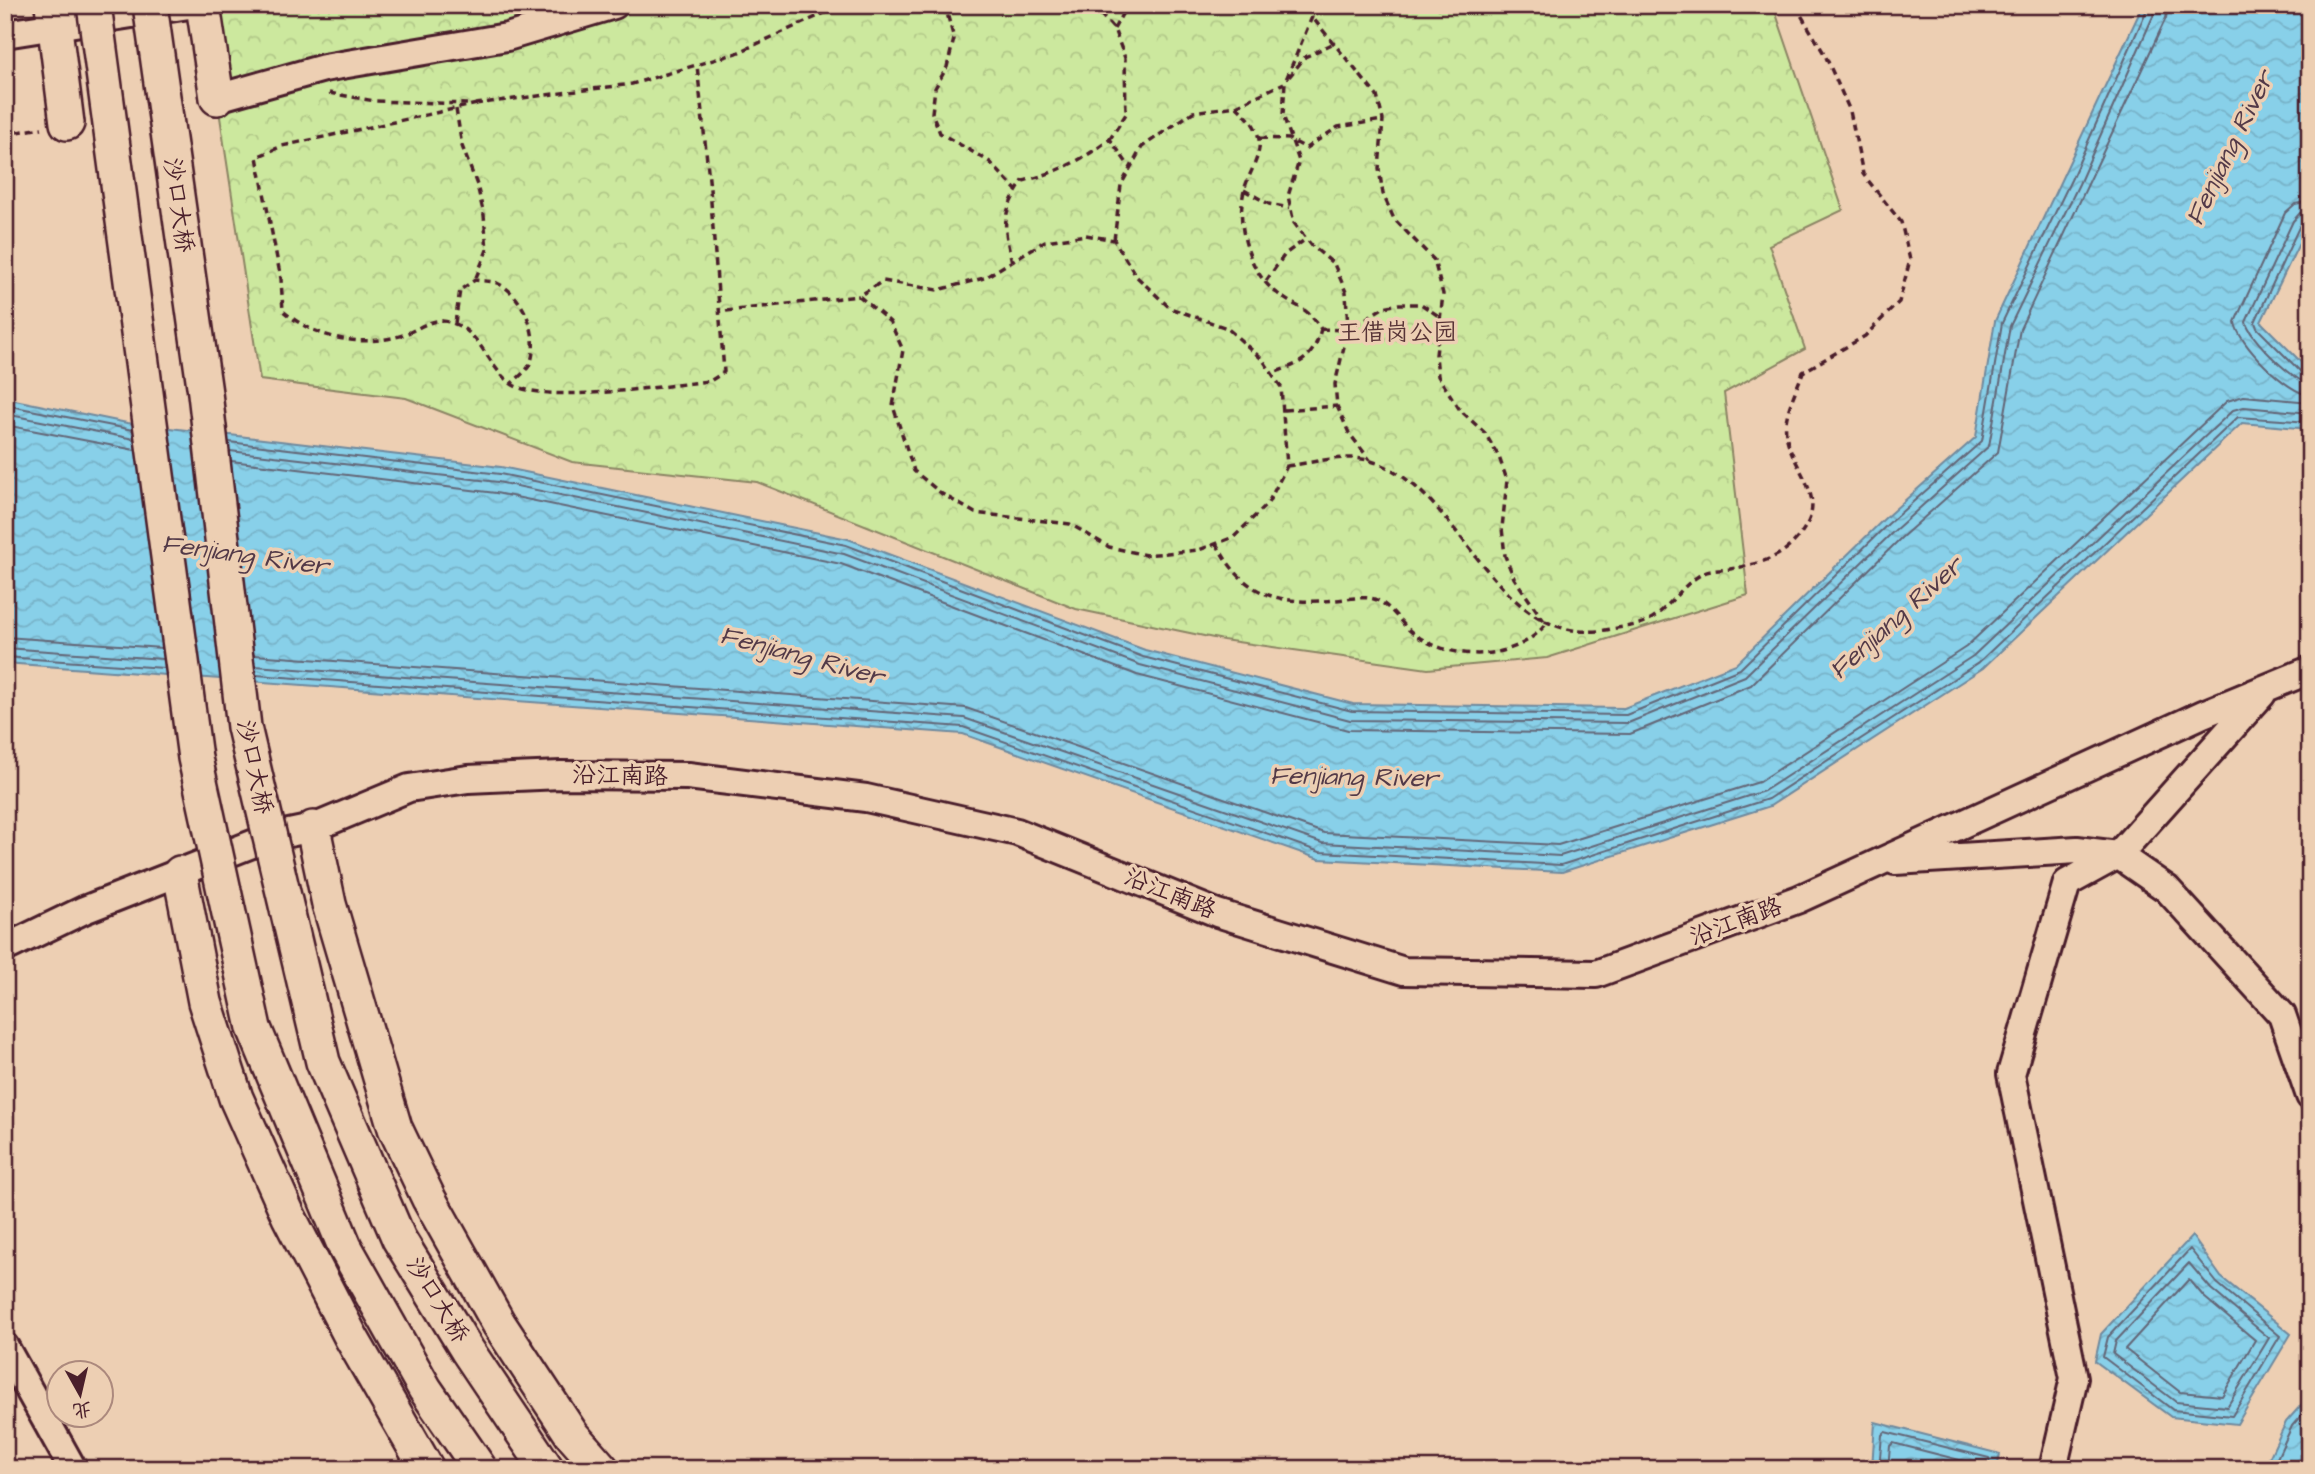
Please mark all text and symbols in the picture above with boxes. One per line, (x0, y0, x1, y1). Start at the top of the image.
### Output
water label: Fenjiang River (2177, 62, 2285, 232)
street label: 沙口大桥 (154, 155, 202, 255)
park label: 王借岗公园 (1337, 316, 1457, 350)
water label: Fenjiang River (159, 525, 333, 586)
water label: Fenjiang River (1822, 547, 1973, 688)
water label: Fenjiang River (716, 617, 890, 697)
street label: 沙口大桥 (227, 717, 281, 817)
street label: 沿江南路 (572, 758, 668, 794)
water label: Fenjiang River (1270, 758, 1441, 798)
street label: 沿江南路 (1119, 860, 1221, 928)
street label: 沿江南路 (1685, 890, 1787, 954)
street label: 沙口大桥 (397, 1250, 477, 1350)
north arrow (46, 1358, 116, 1428)
text: 北 (71, 1395, 93, 1424)

